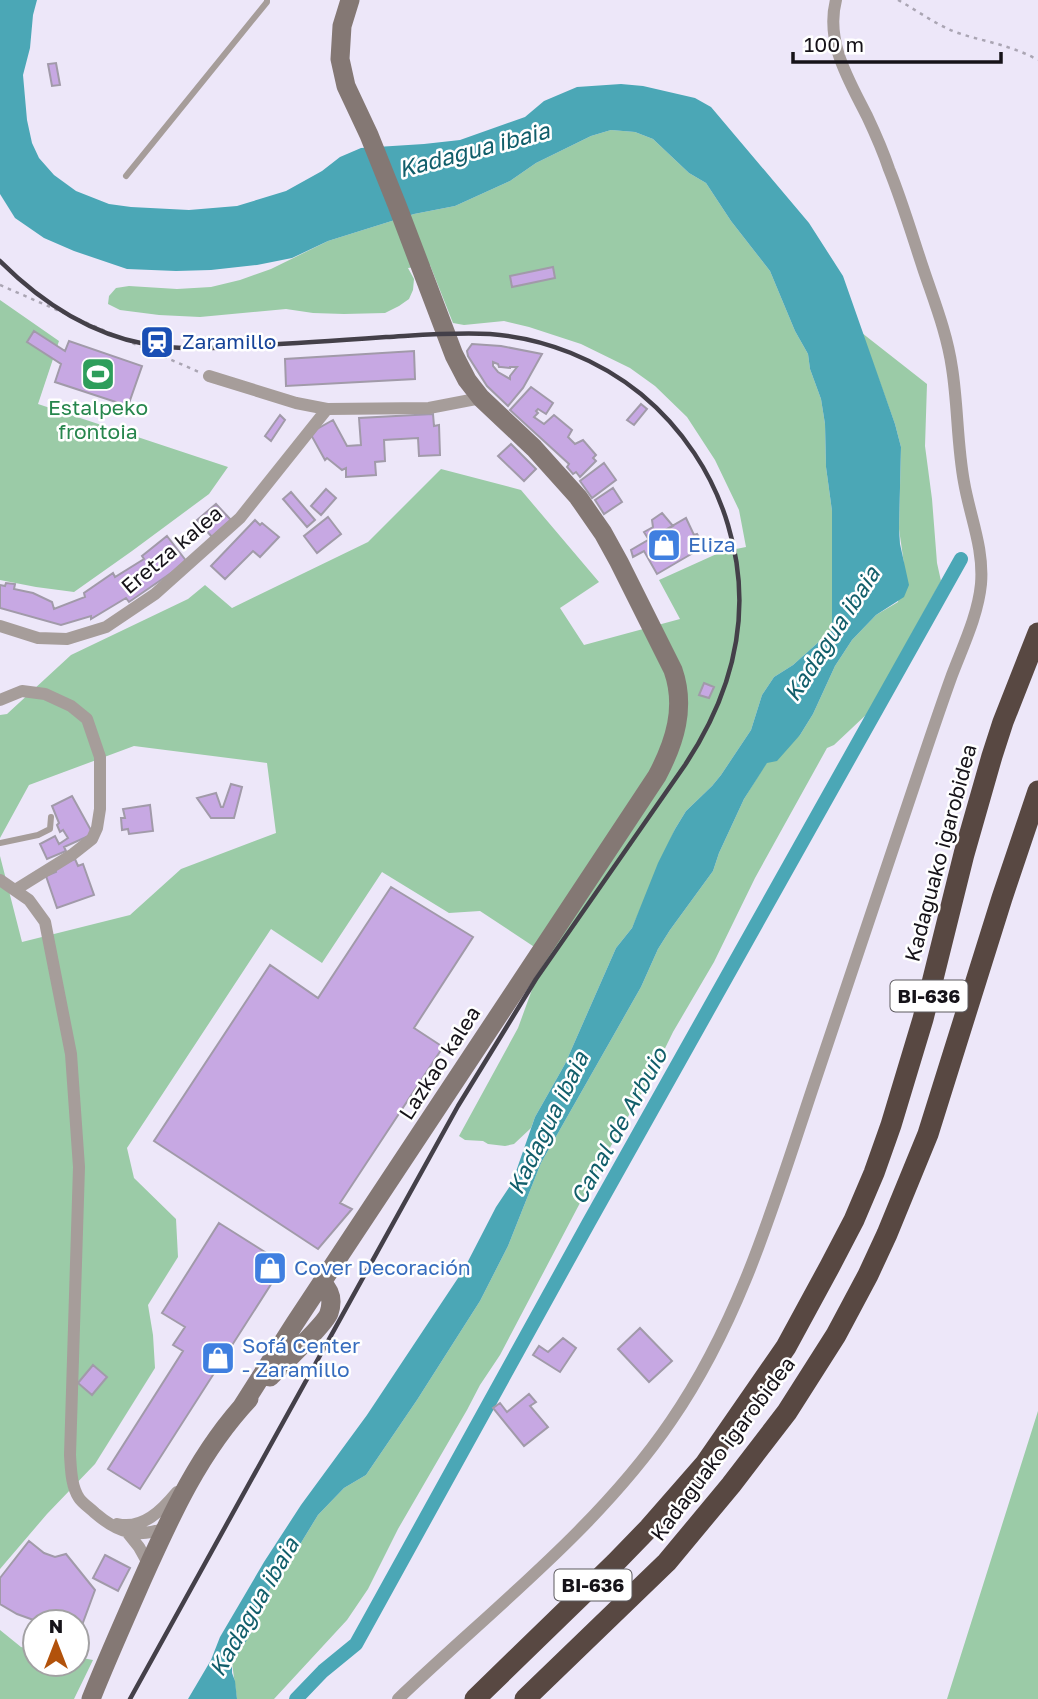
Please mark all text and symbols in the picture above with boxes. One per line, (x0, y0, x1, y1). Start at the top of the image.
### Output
scale bar (793, 21, 1001, 65)
text: 100 m (804, 31, 864, 57)
water label: Kadagua ibaia (395, 115, 553, 183)
station icon: Zaramillo (138, 323, 176, 361)
place label: Zaramillo (182, 328, 276, 354)
sports icon: Estalpeko frontoia (79, 355, 117, 393)
place label: Estalpeko frontoia (48, 394, 148, 444)
street label: Eretza kalea (116, 500, 227, 599)
shop icon: Eliza (645, 526, 683, 564)
place label: Eliza (688, 531, 736, 557)
water label: Kadagua ibaia (777, 560, 886, 706)
street label: Kadaguako igarobidea (898, 741, 982, 964)
road number: BI-636 (890, 980, 968, 1012)
street label: Lazkao kalea (393, 1001, 486, 1124)
water label: Canal de Arbuio (564, 1041, 673, 1209)
water label: Kadagua ibaia (501, 1046, 594, 1198)
shop icon: Cover Decoración (251, 1249, 289, 1287)
place label: Cover Decoración (294, 1254, 471, 1280)
place label: Sofá Center - Zaramillo (242, 1332, 360, 1382)
shop icon: Sofá Center - Zaramillo (199, 1339, 237, 1377)
street label: Kadaguako igarobidea (644, 1351, 800, 1546)
water label: Kadagua ibaia (202, 1531, 305, 1681)
road number: BI-636 (554, 1569, 632, 1600)
north arrow (21, 1608, 91, 1678)
text: N (49, 1614, 63, 1637)

